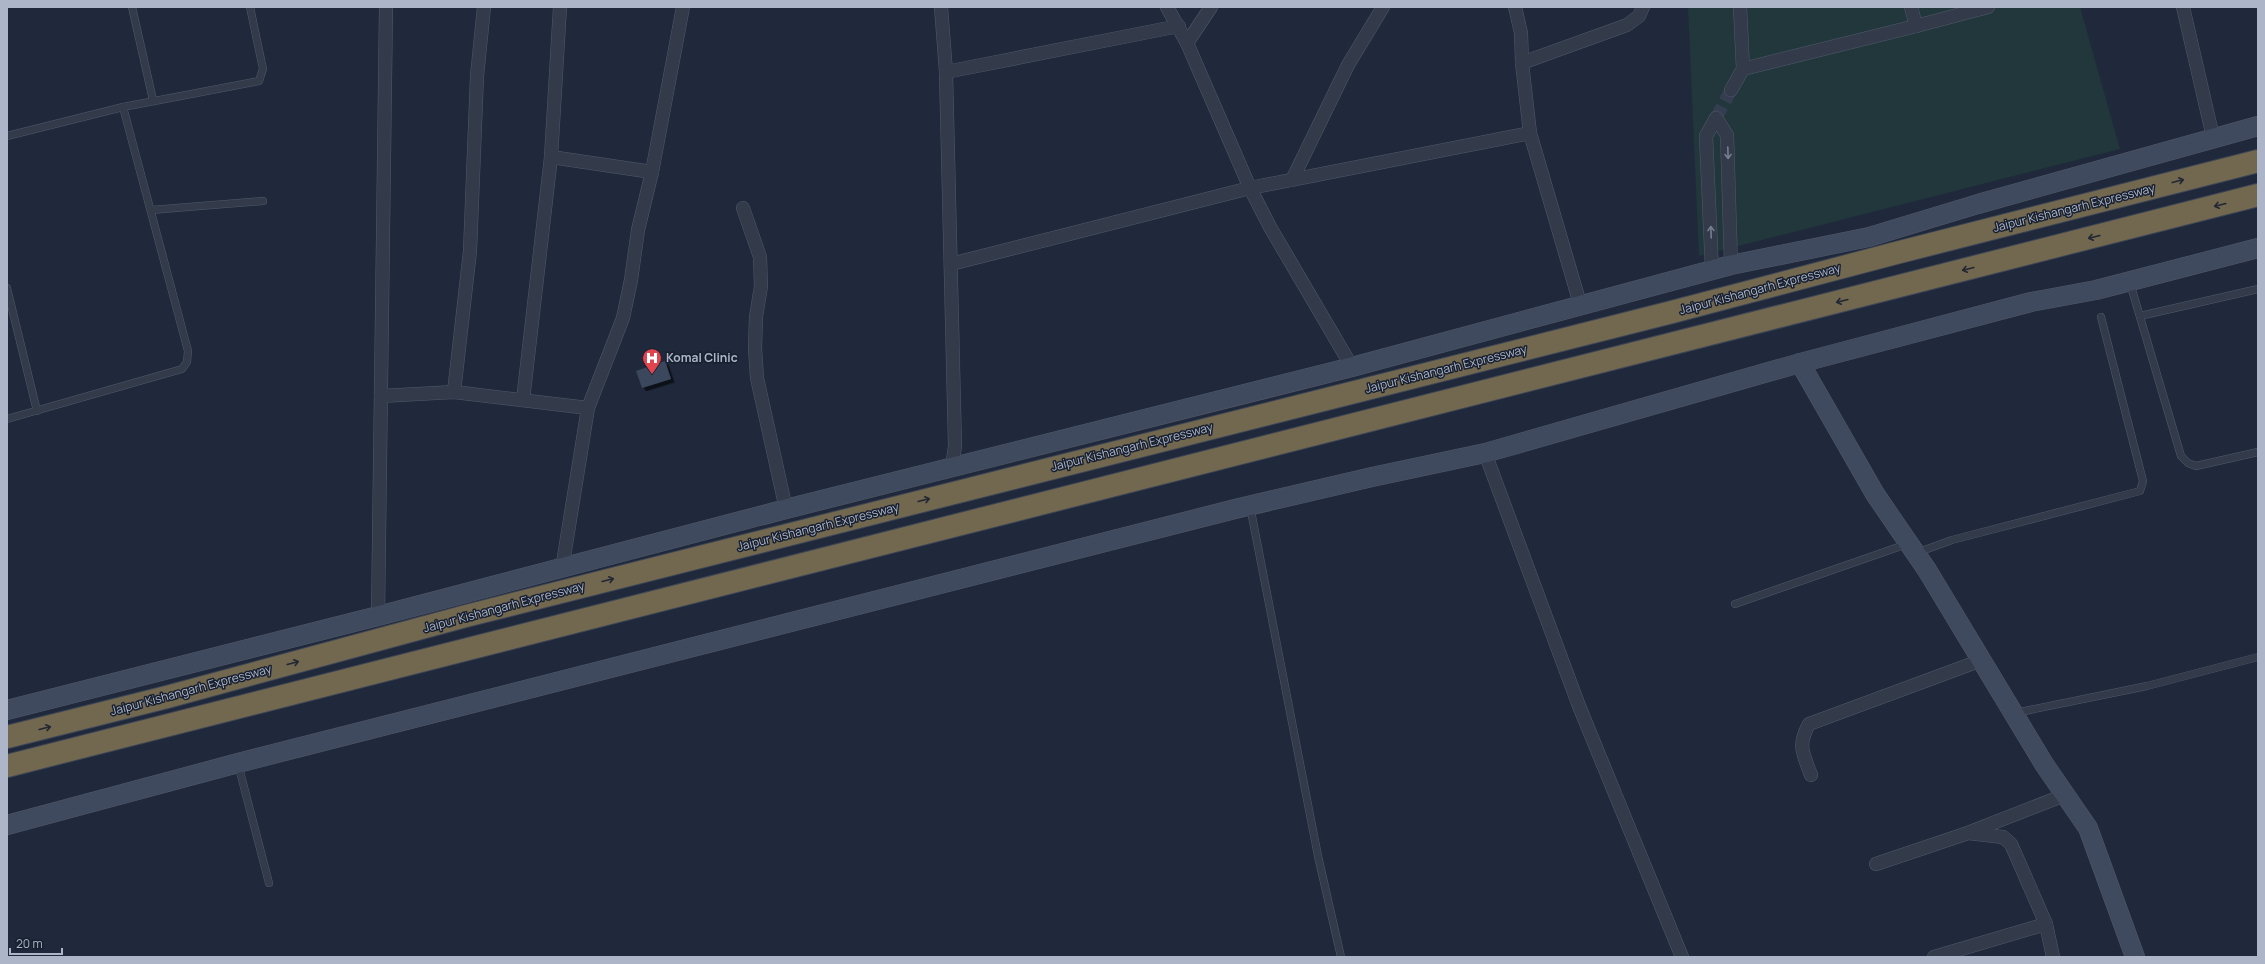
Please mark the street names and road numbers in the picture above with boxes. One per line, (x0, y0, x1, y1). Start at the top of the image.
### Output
street label: Jaipur Kishangarh Expressway (1991, 179, 2157, 236)
street label: Jaipur Kishangarh Expressway (1677, 259, 1843, 318)
street label: Jaipur Kishangarh Expressway (1363, 340, 1529, 397)
street label: Jaipur Kishangarh Expressway (1049, 418, 1215, 475)
street label: Jaipur Kishangarh Expressway (735, 498, 901, 555)
street label: Jaipur Kishangarh Expressway (421, 577, 587, 636)
street label: Jaipur Kishangarh Expressway (108, 660, 274, 719)

